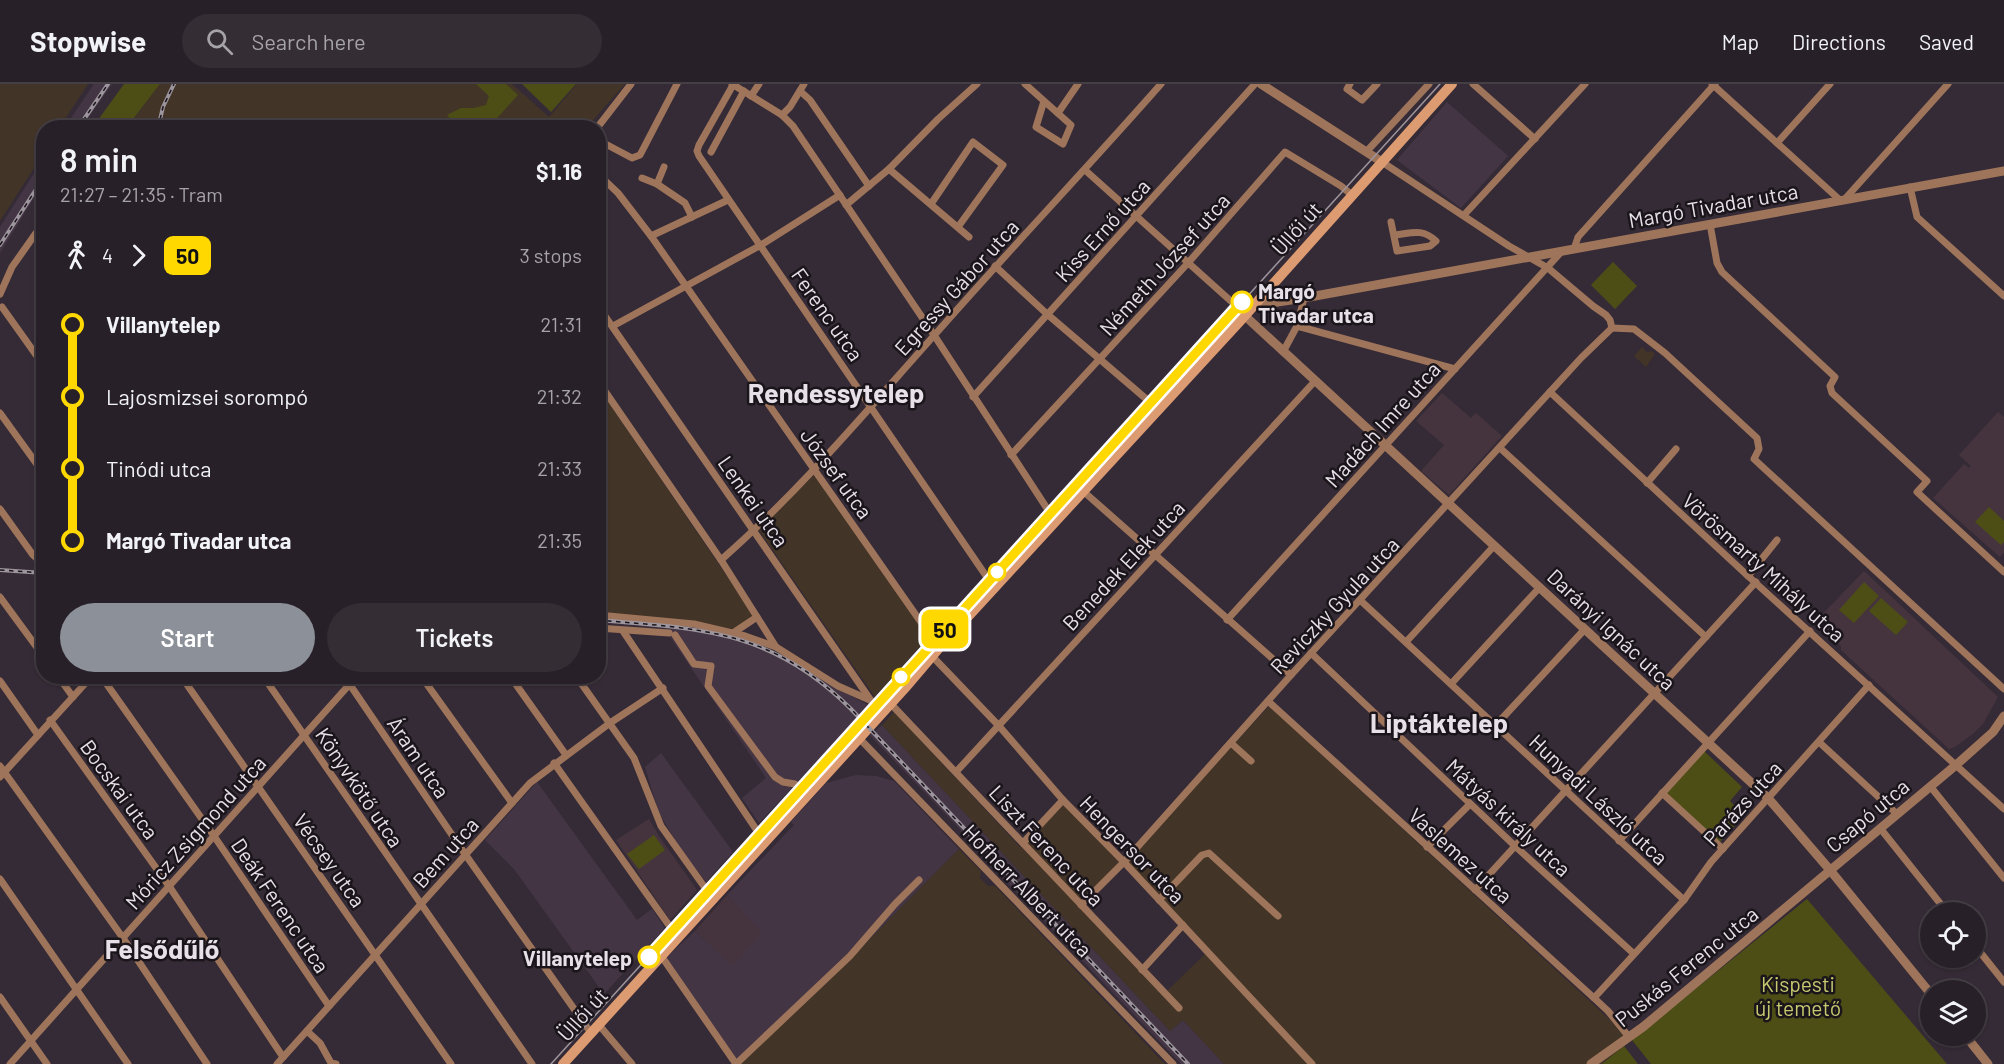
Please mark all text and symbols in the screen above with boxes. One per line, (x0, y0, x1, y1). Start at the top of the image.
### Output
search box (182, 14, 602, 68)
text: Stopwise (30, 24, 146, 58)
icon: search (203, 25, 236, 58)
text: Search here (251, 28, 366, 54)
text: Map (1722, 29, 1759, 54)
text: Directions (1792, 29, 1886, 54)
text: Saved (1919, 29, 1974, 54)
text: 8 min (60, 139, 138, 179)
text: $1.16 (536, 158, 582, 184)
street label: Kiss Ernő utca (1049, 174, 1155, 286)
street label: Margó Tivadar utca (1626, 178, 1800, 232)
text: 21:27 – 21:35 · Tram (60, 182, 223, 206)
street label: Németh József utca (1094, 188, 1234, 340)
street label: Üllői út (1266, 196, 1326, 260)
street label: Egressy Gábor utca (889, 214, 1023, 360)
icon: walk (60, 239, 93, 272)
icon: forward (122, 239, 155, 272)
text: 4 (102, 243, 113, 267)
text: 50 (176, 243, 199, 268)
text: 3 stops (520, 243, 582, 267)
street label: Ferenc utca (787, 263, 869, 365)
place label: Margó Tivadar utca (1258, 278, 1374, 327)
marker: Margó Tivadar utca (1231, 291, 1253, 313)
text: Villanytelep (106, 311, 220, 337)
text: 21:31 (541, 312, 582, 336)
street label: Madách Imre utca (1319, 356, 1445, 492)
district label: Rendessytelep (748, 376, 924, 408)
text: Lajosmizsei sorompó (106, 383, 308, 409)
text: 21:32 (537, 384, 582, 408)
street label: József utca (796, 423, 878, 523)
street label: Lenkei utca (713, 451, 795, 551)
text: Tinódi utca (106, 455, 212, 481)
text: 21:33 (537, 456, 582, 480)
street label: Vörösmarty Mihály utca (1677, 487, 1851, 647)
street label: Benedek Elek utca (1057, 495, 1189, 635)
text: Margó Tivadar utca (106, 527, 291, 553)
text: 21:35 (537, 528, 582, 552)
street label: Reviczky Gyula utca (1264, 532, 1404, 678)
unlabelled marker (988, 563, 1006, 581)
street label: Darányi Ignác utca (1543, 563, 1681, 695)
button: Start (60, 603, 315, 672)
button: Tickets (327, 603, 582, 672)
line badge: 50 (918, 610, 972, 648)
text: 50 (933, 617, 957, 642)
unlabelled marker (892, 668, 910, 686)
district label: Liptáktelep (1370, 706, 1508, 738)
street label: Áram utca (383, 712, 455, 802)
street label: Könyvkötő utca (311, 722, 409, 852)
street label: Hunyadi László utca (1525, 728, 1673, 870)
street label: Bocskai utca (76, 735, 164, 843)
street label: Móricz Zsigmond utca (120, 750, 270, 914)
street label: Mátyás király utca (1442, 753, 1576, 881)
street label: Parázs utca (1697, 756, 1787, 850)
street label: Csapó utca (1820, 773, 1914, 857)
street label: Liszt Ferenc utca (985, 779, 1109, 911)
street label: Hengersor utca (1075, 790, 1191, 908)
street label: Vaslemez utca (1404, 802, 1518, 908)
street label: Vécsey utca (289, 808, 371, 912)
street label: Bem utca (407, 812, 483, 892)
street label: Hofherr Albert utca (958, 819, 1098, 961)
street label: Deák Ferenc utca (227, 833, 335, 977)
street label: Puskás Ferenc utca (1609, 901, 1763, 1031)
map controls (1920, 902, 1986, 1046)
button: locate (1920, 902, 1986, 968)
district label: Felsődűlő (105, 932, 219, 964)
place label: Villanytelep (523, 945, 632, 970)
marker: Villanytelep (638, 946, 660, 968)
park label: Kispesti új temető (1755, 971, 1841, 1020)
button: layers (1920, 980, 1986, 1046)
street label: Üllői út (552, 982, 612, 1046)

